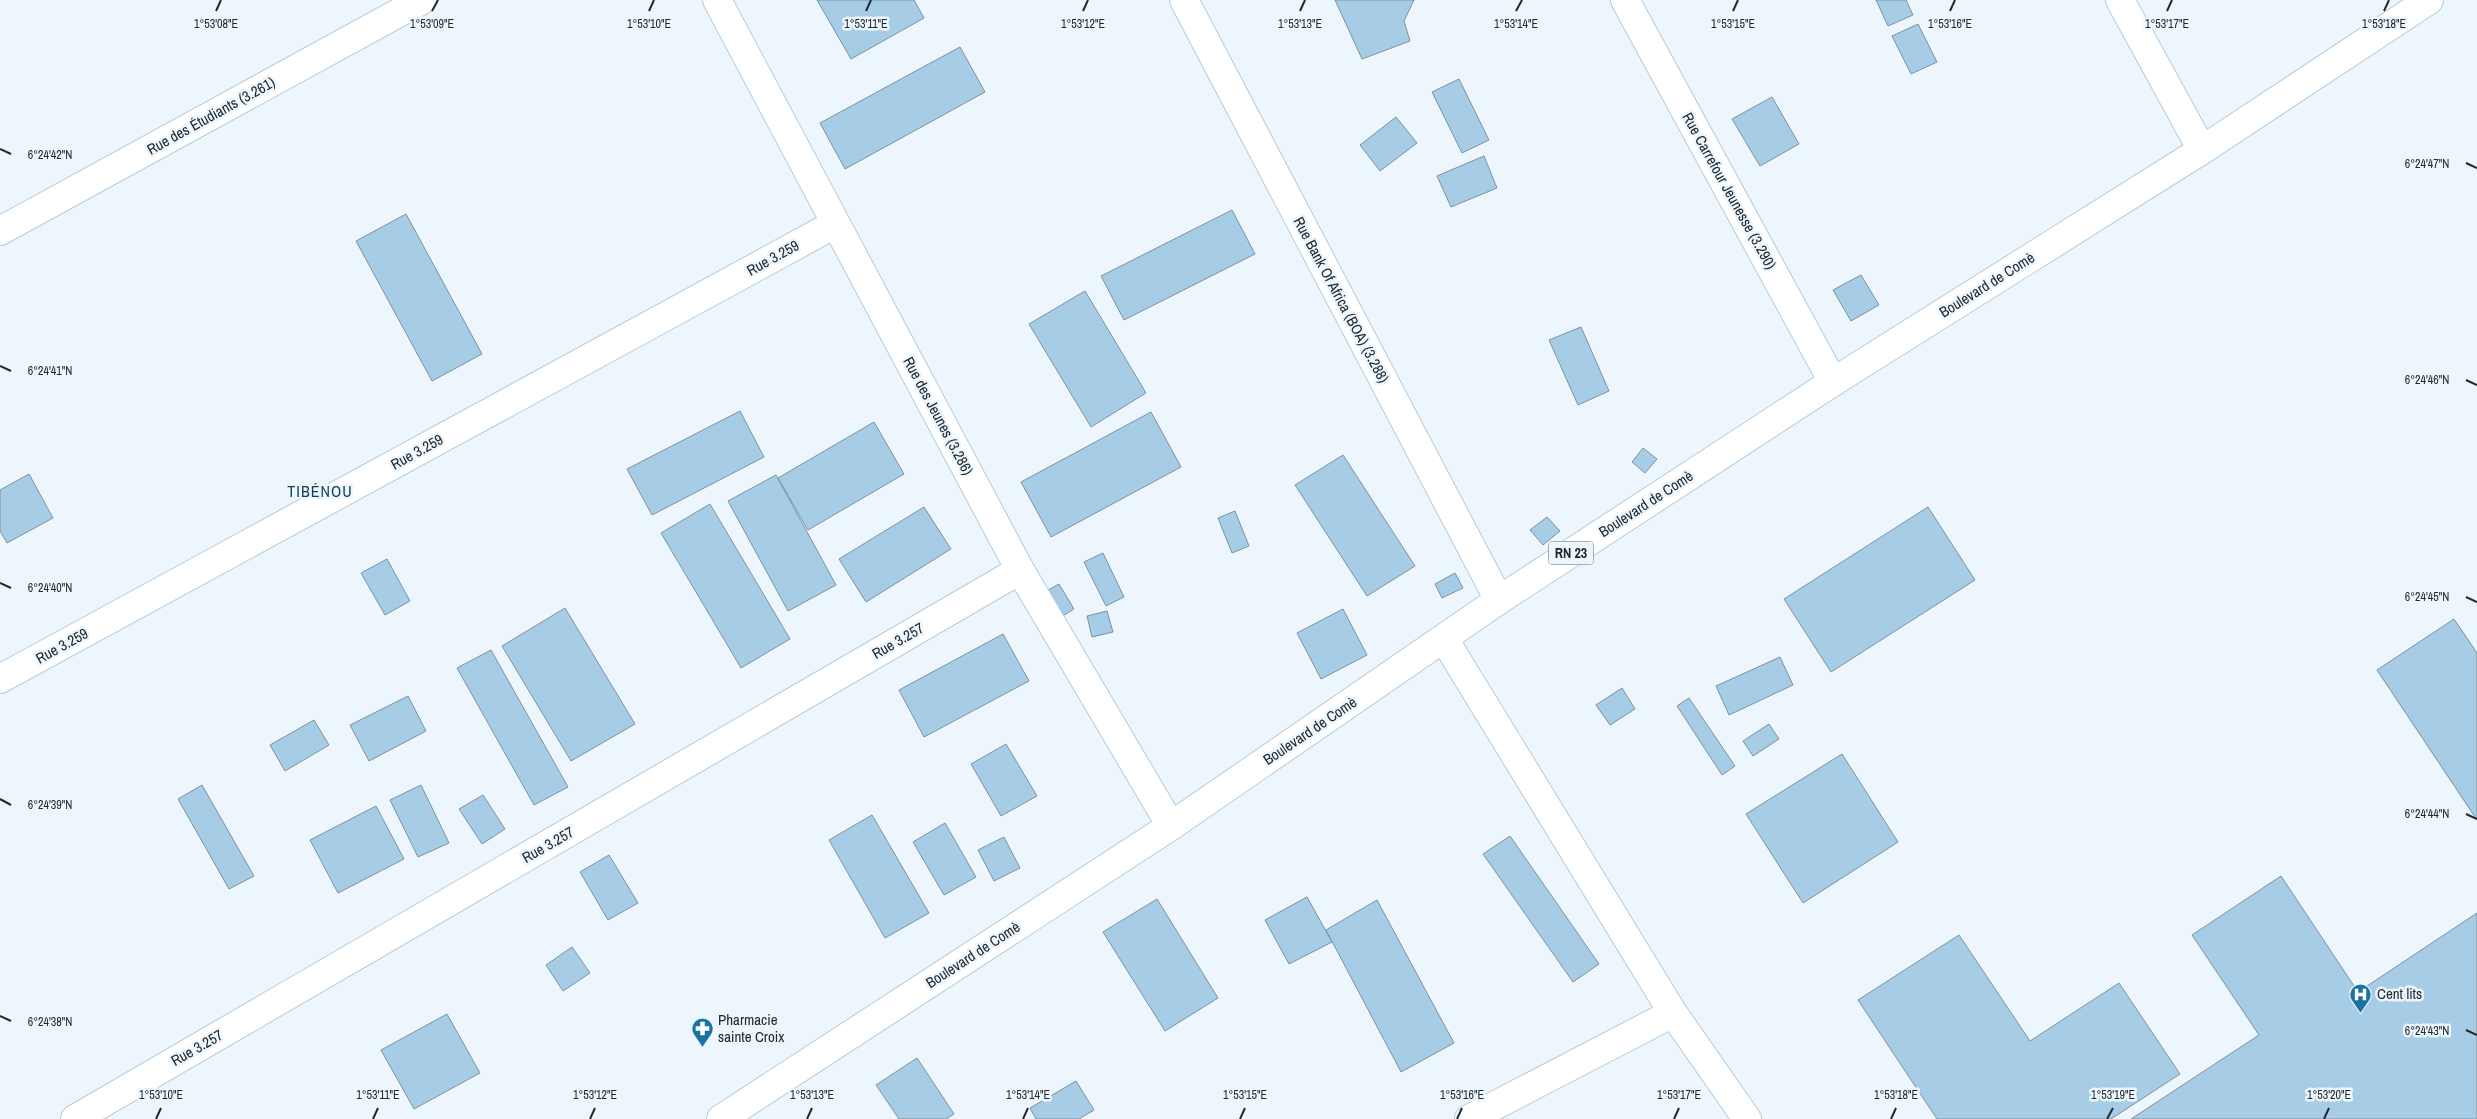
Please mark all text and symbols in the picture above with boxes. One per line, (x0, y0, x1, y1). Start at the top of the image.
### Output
text: 1°53'08"E (194, 16, 238, 32)
text: 1°53'09"E (410, 16, 454, 32)
text: 1°53'10"E (627, 16, 671, 32)
text: 1°53'11"E (844, 16, 888, 32)
text: 1°53'12"E (1061, 16, 1105, 32)
text: 1°53'13"E (1278, 16, 1322, 32)
text: 1°53'14"E (1494, 16, 1538, 32)
text: 1°53'15"E (1711, 16, 1755, 32)
text: 1°53'16"E (1928, 16, 1972, 32)
text: 1°53'17"E (2145, 16, 2189, 32)
text: 1°53'18"E (2362, 16, 2406, 32)
street label: Rue des Étudiants (3.261) (143, 72, 279, 160)
street label: Rue Carrefour Jeunesse (3.290) (1677, 109, 1781, 273)
text: 6°24'42"N (28, 147, 72, 163)
text: 6°24'47"N (2405, 156, 2449, 172)
street label: Rue Bank Of Africa (BOA) (3.288) (1289, 213, 1394, 386)
street label: Rue 3.259 (743, 235, 803, 281)
street label: Boulevard de Comè (1935, 247, 2039, 322)
street label: Rue des Jeunes (3.286) (898, 353, 979, 479)
text: 6°24'41"N (28, 363, 72, 379)
text: 6°24'46"N (2405, 372, 2449, 388)
street label: Rue 3.259 (387, 429, 447, 475)
street label: Boulevard de Comè (1594, 465, 1697, 542)
district label: TIBÉNOU (287, 480, 353, 502)
road number: RN 23 (1548, 542, 1594, 564)
text: 6°24'40"N (28, 580, 72, 596)
text: 6°24'45"N (2405, 589, 2449, 605)
street label: Rue 3.257 (868, 617, 928, 664)
street label: Rue 3.259 (32, 623, 92, 669)
street label: Boulevard de Comè (1259, 691, 1361, 770)
text: 6°24'39"N (28, 797, 72, 813)
text: 6°24'44"N (2405, 806, 2449, 822)
street label: Rue 3.257 (518, 821, 578, 868)
street label: Boulevard de Comè (921, 916, 1024, 993)
hospital icon: Cent lits (2349, 982, 2373, 1013)
place label: Cent lits (2377, 983, 2422, 1004)
place label: Pharmacie sainte Croix (718, 1009, 785, 1047)
text: 6°24'38"N (28, 1014, 72, 1030)
pharmacy icon: Pharmacie sainte Croix (690, 1017, 714, 1048)
text: 6°24'43"N (2405, 1023, 2449, 1039)
street label: Rue 3.257 (167, 1024, 227, 1071)
text: 1°53'10"E (139, 1087, 183, 1103)
text: 1°53'11"E (356, 1087, 400, 1103)
text: 1°53'12"E (573, 1087, 617, 1103)
text: 1°53'13"E (790, 1087, 834, 1103)
text: 1°53'14"E (1006, 1087, 1050, 1103)
text: 1°53'15"E (1223, 1087, 1267, 1103)
text: 1°53'16"E (1440, 1087, 1484, 1103)
text: 1°53'17"E (1657, 1087, 1701, 1103)
text: 1°53'18"E (1874, 1087, 1918, 1103)
text: 1°53'19"E (2091, 1087, 2135, 1103)
text: 1°53'20"E (2307, 1087, 2351, 1103)

